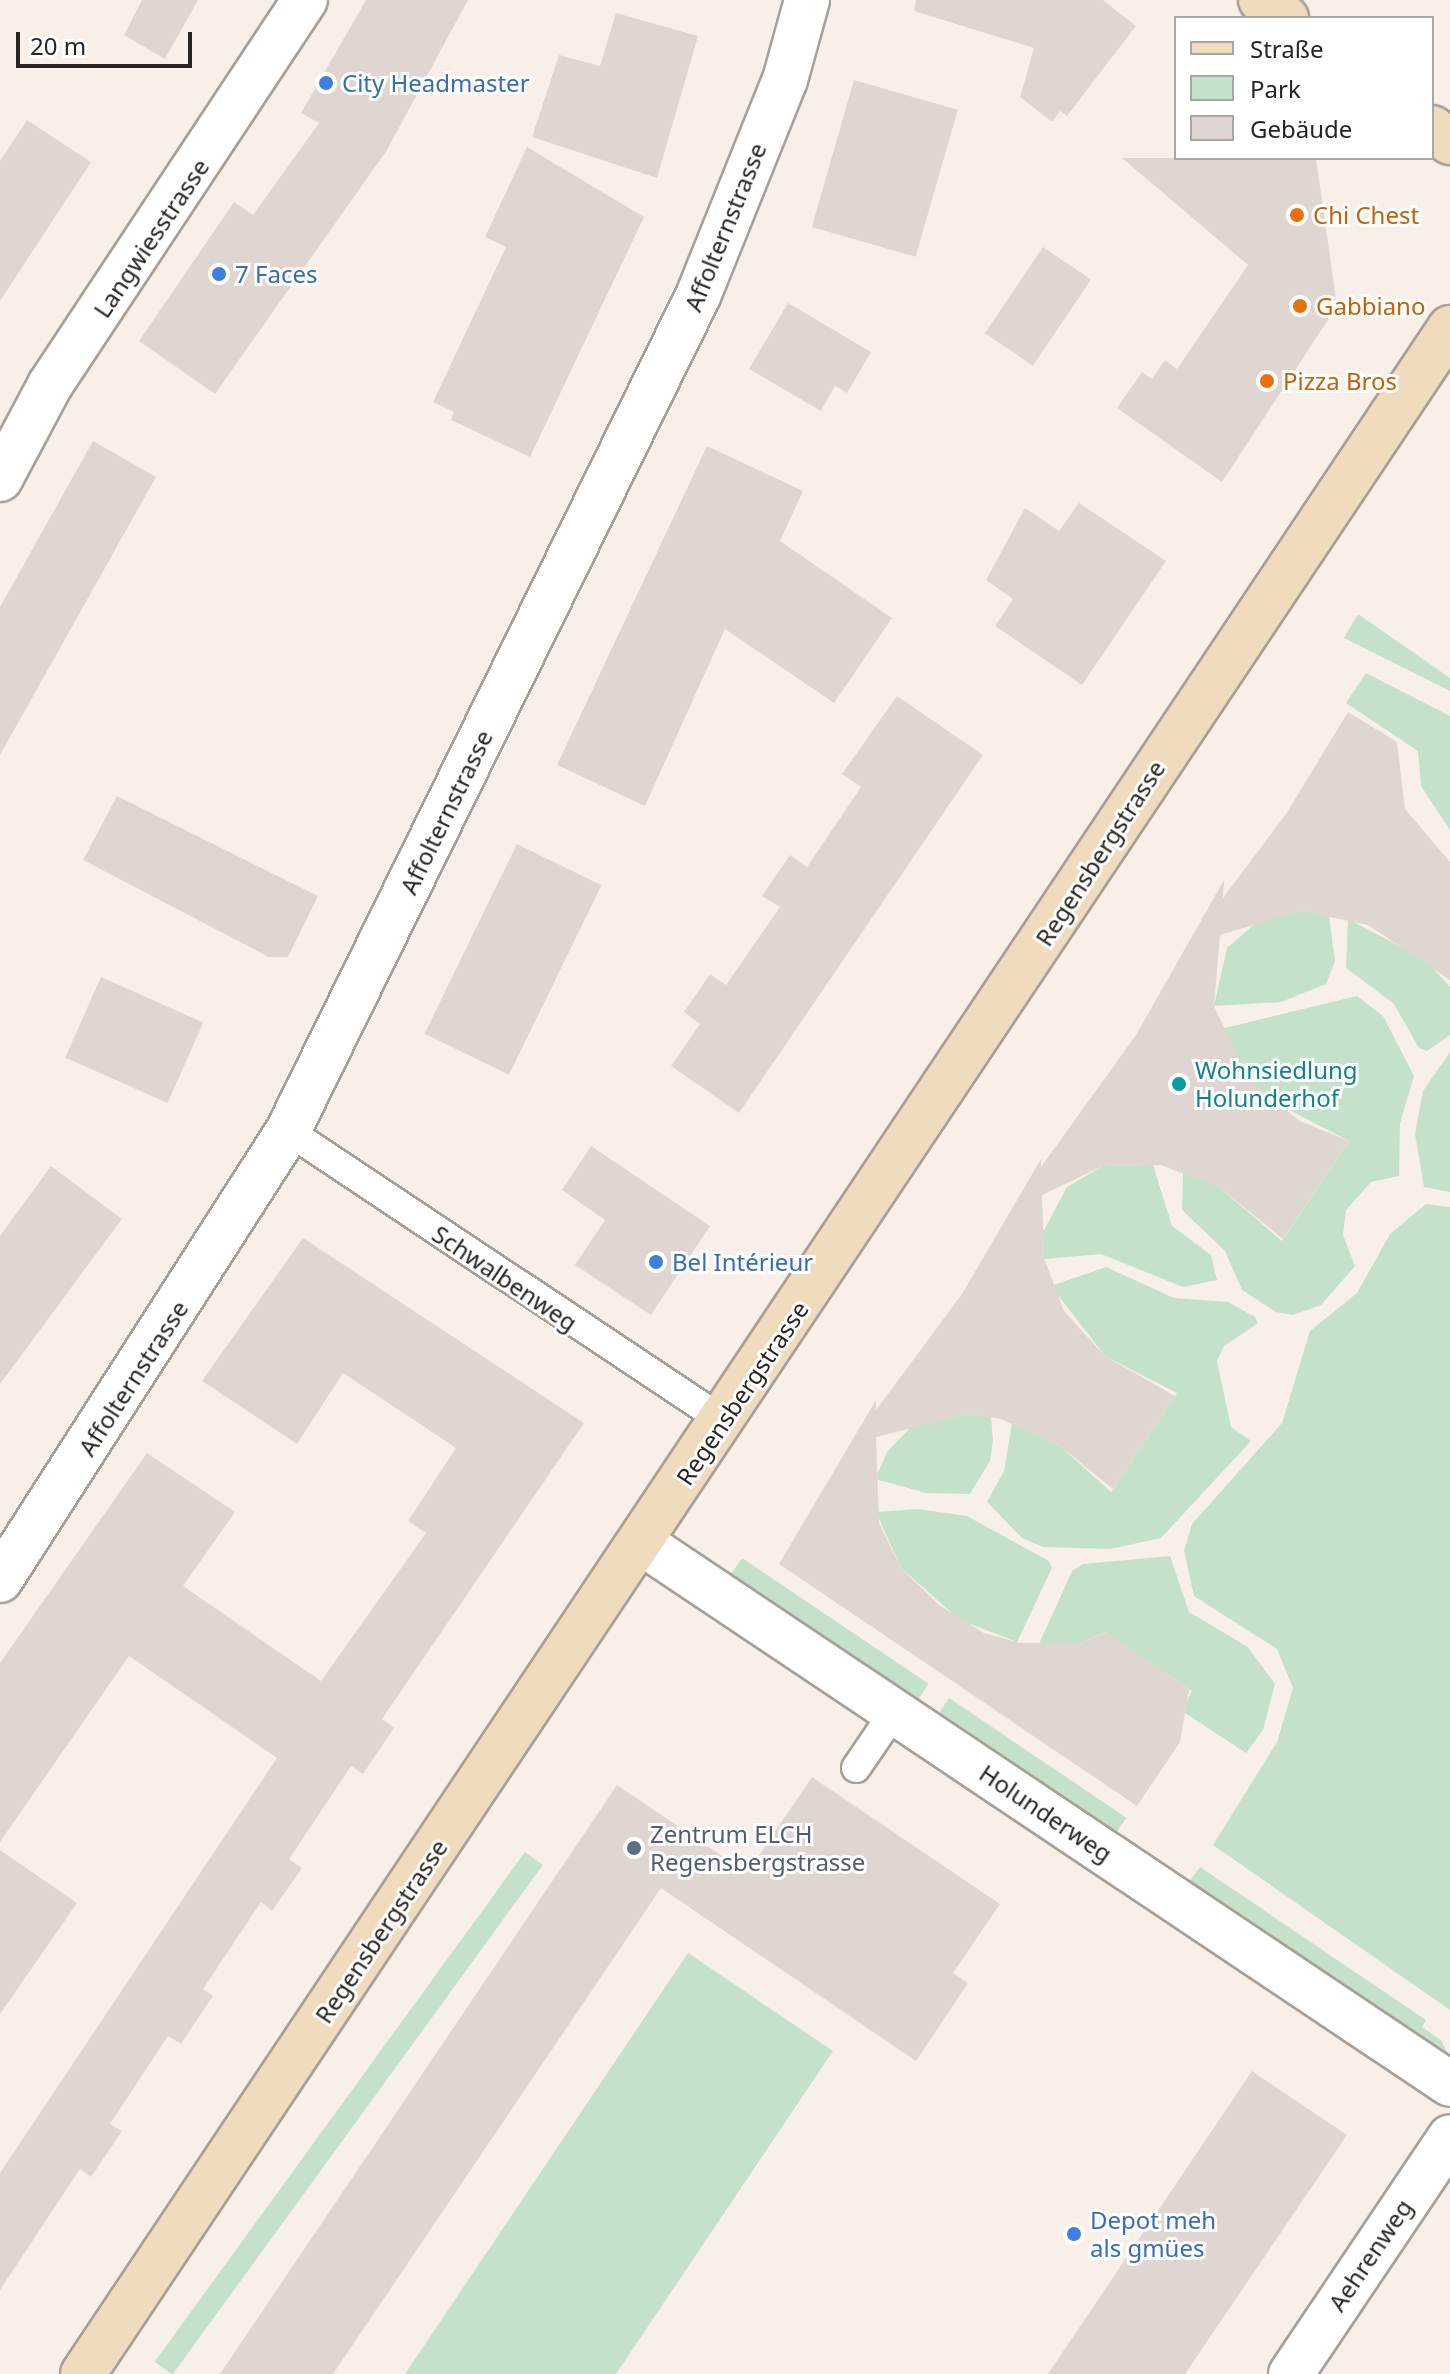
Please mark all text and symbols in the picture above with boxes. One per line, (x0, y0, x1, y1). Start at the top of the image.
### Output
scale bar (20, 16, 196, 66)
legend (1174, 16, 1434, 160)
text: 20 m (30, 29, 86, 62)
text: Straße (1250, 32, 1323, 65)
place label: City Headmaster (342, 69, 530, 97)
text: Park (1250, 72, 1301, 105)
marker: City Headmaster (317, 74, 335, 92)
text: Gebäude (1250, 112, 1352, 145)
street label: Affolternstrasse (678, 139, 772, 315)
street label: Langwiesstrasse (87, 153, 215, 323)
place label: Chi Chest (1313, 201, 1419, 229)
marker: Chi Chest (1288, 206, 1306, 224)
place label: 7 Faces (235, 260, 317, 288)
marker: 7 Faces (210, 265, 228, 283)
place label: Gabbiano (1316, 292, 1425, 320)
marker: Gabbiano (1291, 297, 1309, 315)
place label: Pizza Bros (1283, 367, 1397, 395)
marker: Pizza Bros (1258, 372, 1276, 390)
street label: Affolternstrasse (394, 725, 498, 899)
street label: Regensbergstrasse (1029, 755, 1171, 951)
place label: Wohnsiedlung Holunderhof (1195, 1056, 1358, 1112)
marker: Wohnsiedlung Holunderhof (1170, 1075, 1188, 1093)
street label: Schwalbenweg (427, 1219, 583, 1337)
place label: Bel Intérieur (672, 1248, 813, 1276)
marker: Bel Intérieur (647, 1253, 665, 1271)
street label: Affolternstrasse (72, 1295, 194, 1461)
street label: Regensbergstrasse (670, 1296, 814, 1490)
street label: Holunderweg (974, 1758, 1118, 1868)
place label: Zentrum ELCH Regensbergstrasse (650, 1820, 865, 1876)
street label: Regensbergstrasse (309, 1834, 453, 2028)
marker: Zentrum ELCH Regensbergstrasse (625, 1839, 643, 1857)
street label: Aehrenweg (1322, 2194, 1418, 2316)
place label: Depot meh als gmües (1090, 2206, 1216, 2262)
marker: Depot meh als gmües (1065, 2225, 1083, 2243)

